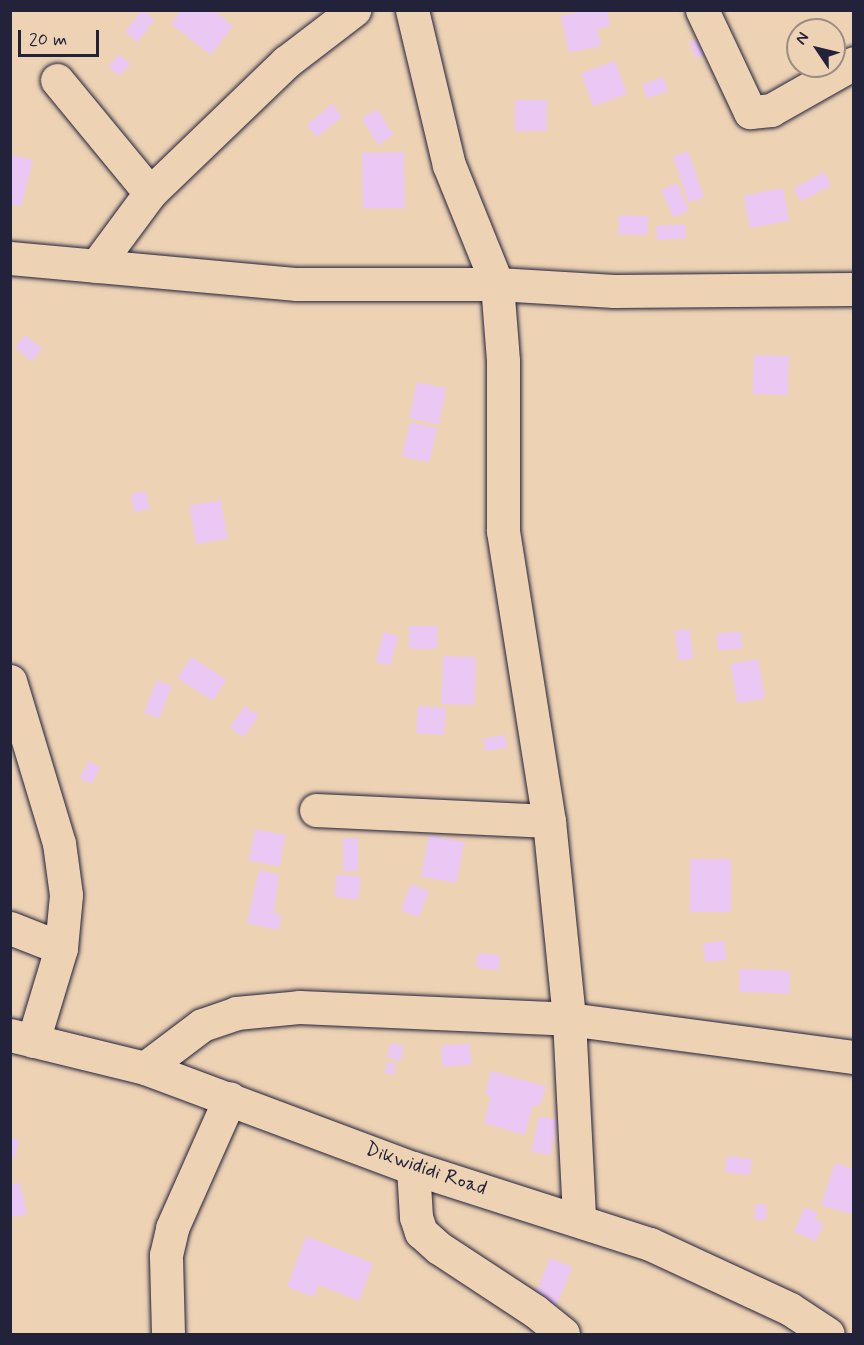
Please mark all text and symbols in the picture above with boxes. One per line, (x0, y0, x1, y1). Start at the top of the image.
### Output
scale bar (21, 18, 102, 56)
north arrow (786, 18, 846, 78)
text: 20 m (29, 28, 67, 52)
text: N (791, 28, 814, 49)
street label: Dikwididi Road (364, 1137, 488, 1201)

